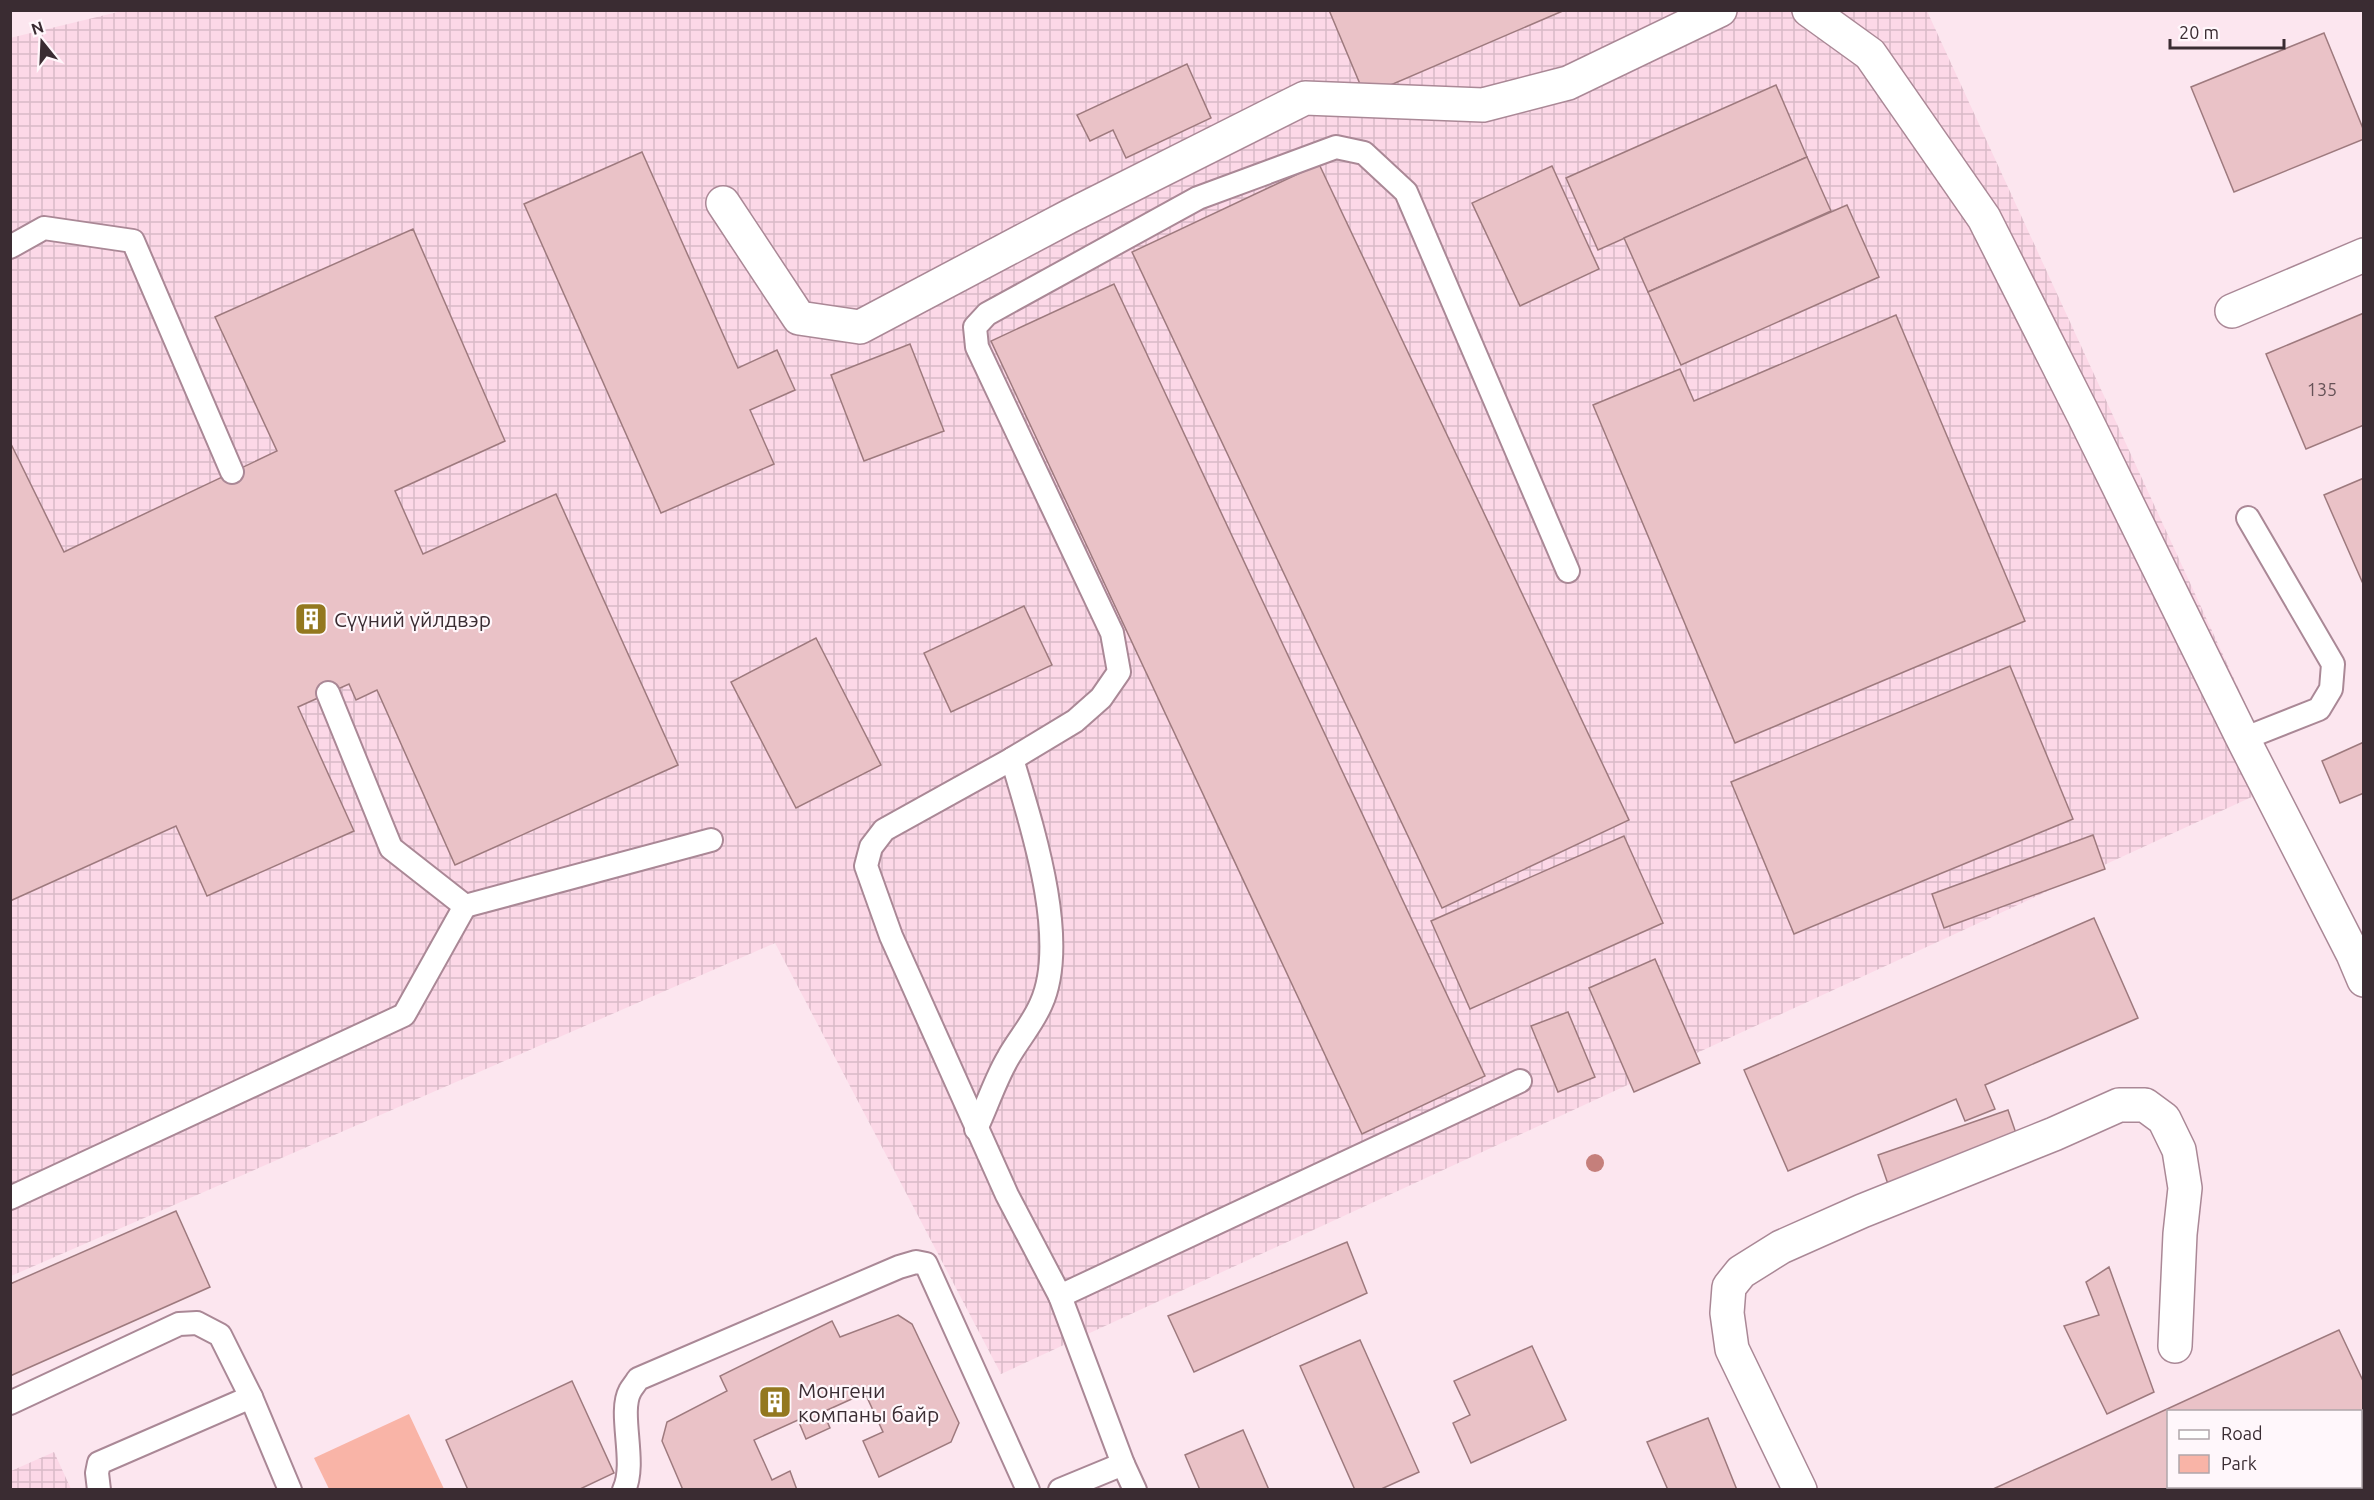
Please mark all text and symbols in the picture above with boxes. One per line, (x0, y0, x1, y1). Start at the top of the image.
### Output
north arrow (12, 12, 72, 72)
scale bar (2170, 12, 2284, 50)
text: N (29, 17, 46, 38)
text: 20 m (2179, 22, 2219, 42)
house number: 135 (2307, 379, 2337, 399)
building icon: Сүүний үйлдвэр (293, 601, 329, 637)
place label: Сүүний үйлдвэр (334, 607, 491, 631)
place label: Монгени компаны байр (798, 1378, 939, 1426)
building icon: Монгени компаны байр (757, 1384, 793, 1420)
legend (2167, 1410, 2362, 1488)
text: Road (2221, 1423, 2263, 1443)
text: Park (2221, 1453, 2257, 1473)

